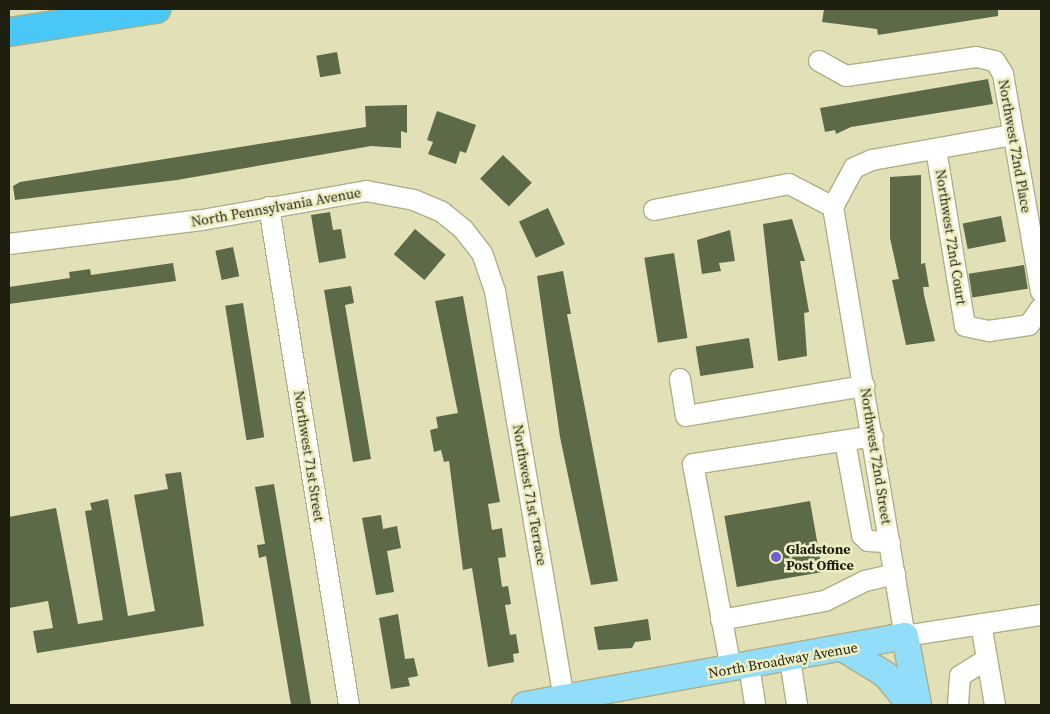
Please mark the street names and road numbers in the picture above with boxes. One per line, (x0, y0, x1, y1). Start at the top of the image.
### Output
street label: Northwest 72nd Place (995, 78, 1035, 214)
street label: Northwest 72nd Court (932, 168, 970, 306)
street label: North Pennsylvania Avenue (190, 184, 362, 230)
street label: Northwest 72nd Street (857, 387, 895, 525)
street label: Northwest 71st Street (290, 389, 328, 523)
street label: Northwest 71st Terrace (509, 423, 551, 567)
street label: North Broadway Avenue (707, 639, 859, 681)

